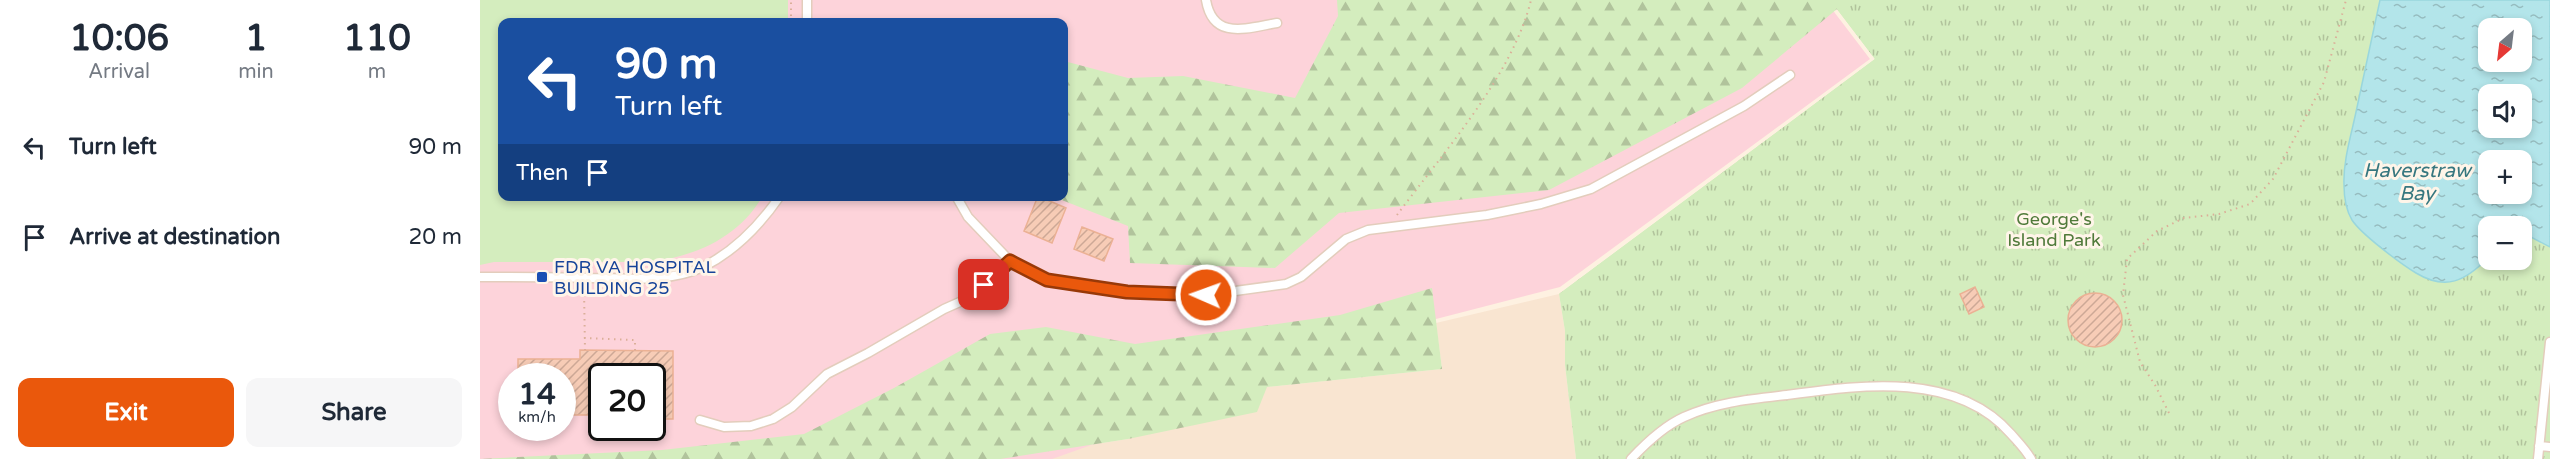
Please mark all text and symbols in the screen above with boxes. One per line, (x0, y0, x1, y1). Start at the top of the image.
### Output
text: 10:06 (69, 17, 169, 60)
text: 1 (245, 17, 267, 60)
text: 110 (343, 17, 411, 60)
north arrow (2478, 18, 2532, 72)
map controls (2478, 18, 2532, 270)
text: 90 m (615, 39, 717, 90)
icon: left (516, 42, 594, 120)
text: Arrival (88, 60, 150, 84)
text: min (238, 60, 274, 84)
text: m (368, 60, 386, 84)
button: sound (2478, 84, 2532, 138)
text: Turn left (615, 90, 722, 123)
icon: left (18, 131, 51, 164)
text: Turn left (69, 134, 157, 160)
text: 90 m (408, 134, 462, 160)
button: + (2478, 150, 2532, 204)
icon: arrive (581, 156, 614, 189)
water label: Haverstraw Bay (2363, 159, 2473, 206)
text: Then (516, 160, 569, 186)
park label: George's Island Park (2007, 208, 2101, 251)
button: − (2478, 216, 2532, 270)
icon: arrive (18, 221, 51, 254)
text: Arrive at destination (69, 224, 280, 250)
text: 20 m (408, 224, 462, 250)
place label: FDR VA HOSPITAL BUILDING 25 (554, 256, 717, 299)
pin (958, 259, 1009, 310)
position arrow (1174, 263, 1238, 327)
icon: arrive (967, 268, 1000, 301)
marker: FDR VA HOSPITAL BUILDING 25 (535, 270, 549, 284)
speed limit sign: 20 (588, 363, 666, 441)
text: 14 (518, 376, 556, 413)
button: Exit (18, 378, 234, 447)
button: Share (246, 378, 462, 447)
text: km/h (518, 408, 556, 426)

